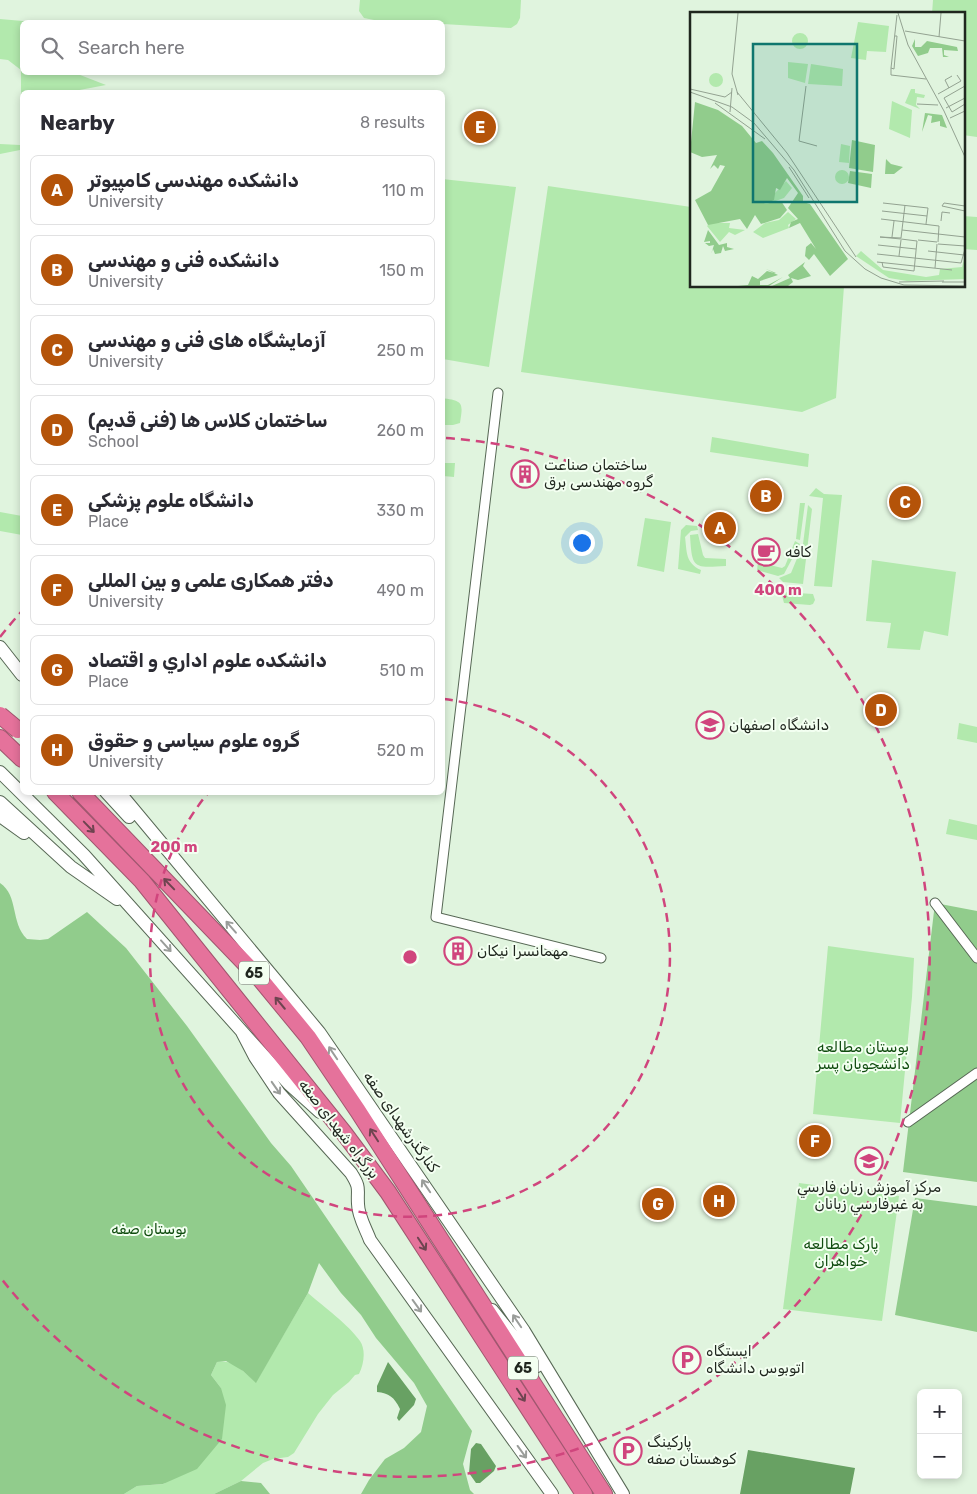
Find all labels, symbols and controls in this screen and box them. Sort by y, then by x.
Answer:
inset map [690,12,964,288]
search box [20,20,445,75]
icon: search [38,34,66,62]
text: Search here [78,36,185,59]
pin: E [464,108,496,146]
text: Nearby [40,110,115,135]
text: 8 results [360,113,425,132]
text: دانشکده مهندسی کامپیوتر [88,169,299,192]
text: A [51,181,63,200]
text: 110 m [382,181,424,200]
text: University [88,192,164,211]
text: دانشکده فنی و مهندسی [88,249,279,272]
text: B [51,261,63,280]
text: 150 m [379,261,424,280]
text: University [88,272,164,291]
text: آزمایشگاه های فنی و مهندسی [88,329,326,352]
text: C [51,341,63,360]
text: 250 m [377,341,424,360]
text: University [88,352,164,371]
text: ساختمان کلاس ها (فنی قدیم) [88,409,327,432]
text: D [51,421,63,440]
text: 260 m [377,421,424,440]
text: School [88,432,139,451]
place label: ساختمان صناعت گروه مهندسی برق [544,456,653,492]
building icon: ساختمان صناعت گروه مهندسی برق [510,459,540,489]
pin: B [750,477,782,515]
pin: C [889,483,921,521]
text: دانشگاه علوم پزشکی [88,489,254,512]
text: E [52,501,62,520]
text: 330 m [376,501,424,520]
pin: A [704,509,736,547]
text: Place [88,512,129,531]
your location [569,530,595,556]
cafe icon: کافه [751,537,781,567]
place label: کافه [785,543,811,561]
text: دفتر همکاری علمی و بین المللی [88,569,334,592]
text: F [52,581,62,600]
text: 490 m [376,581,424,600]
text: 400 m [754,581,802,599]
text: University [88,592,164,611]
text: دانشکده علوم اداري و اقتصاد [88,649,327,672]
text: G [51,661,63,680]
text: 510 m [380,661,424,680]
text: Place [88,672,129,691]
pin: D [865,691,897,729]
school or university icon: دانشگاه اصفهان [695,710,725,740]
place label: دانشگاه اصفهان [729,716,829,734]
text: گروه علوم سیاسی و حقوق [88,729,300,752]
text: H [51,741,63,760]
text: 520 m [377,741,424,760]
text: University [88,752,164,771]
one-way arrow [83,821,95,834]
text: 200 m [150,838,198,856]
one-way arrow [163,877,175,890]
one-way arrow [225,921,237,934]
building icon: مهمانسرا نیکان [443,936,473,966]
one-way arrow [160,940,172,953]
place label: مهمانسرا نیکان [477,942,568,960]
centre of rings [401,948,419,966]
road number: 65 [239,961,269,984]
one-way arrow [274,997,285,1010]
park label: بوستان مطالعه دانشجویان پسر [815,1038,910,1074]
one-way arrow [328,1047,338,1061]
street label: کنارگذرشهدای صفه [359,1068,443,1176]
street label: بزرگراه شهدای صفه [295,1076,383,1182]
one-way arrow [271,1081,281,1095]
pin: F [799,1122,831,1160]
one-way arrow [368,1129,378,1143]
school or university icon: مرکز آموزش زبان فارسي به غيرفارسي زبانان [854,1146,884,1176]
place label: مرکز آموزش زبان فارسي به غيرفارسي زبانان [797,1178,941,1216]
one-way arrow [421,1180,431,1194]
pin: H [703,1182,735,1220]
pin: G [642,1185,674,1223]
park label: بوستان صفه [111,1220,187,1238]
park label: پارک مطالعه خواهران [804,1235,878,1270]
one-way arrow [417,1237,427,1251]
one-way arrow [412,1299,422,1313]
one-way arrow [512,1314,523,1328]
place label: ایستگاه اتوبوس دانشگاه [706,1342,805,1377]
parking icon: ایستگاه اتوبوس دانشگاه [672,1345,702,1375]
road number: 65 [508,1356,538,1380]
one-way arrow [515,1388,526,1402]
map controls [917,1389,962,1479]
button: + [917,1389,962,1434]
place label: پارکینگ کوهستان صفه [647,1433,736,1468]
button: − [917,1434,962,1479]
parking icon: پارکینگ کوهستان صفه [613,1436,643,1466]
one-way arrow [517,1445,527,1459]

